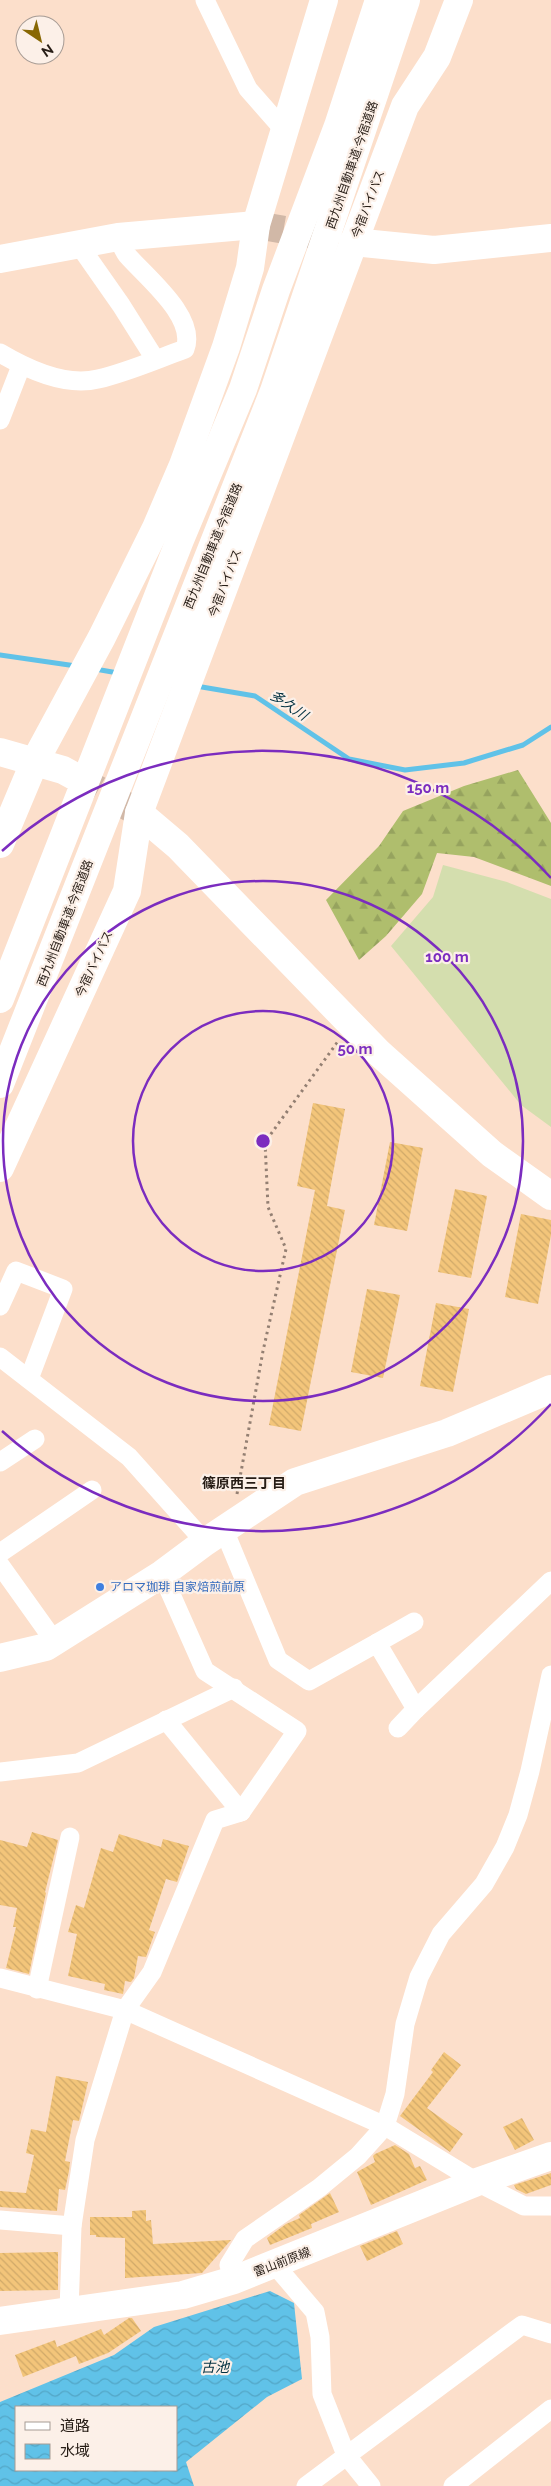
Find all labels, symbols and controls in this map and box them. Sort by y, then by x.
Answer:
north arrow [15,15,65,65]
text: N [38,41,56,60]
street label: 西九州自動車道;今宿道路 [323,99,381,231]
street label: 今宿バイパス [349,168,387,240]
street label: 西九州自動車道;今宿道路 [181,481,245,611]
street label: 今宿バイパス [206,547,244,619]
water label: 多久川 [267,687,313,724]
text: 150 m [407,779,449,797]
street label: 西九州自動車道;今宿道路 [34,858,96,988]
street label: 今宿バイパス [72,929,116,999]
text: 100 m [425,948,469,966]
text: 50 m [337,1040,373,1058]
centre of rings [254,1132,272,1150]
district label: 篠原西三丁目 [202,1475,286,1491]
place label: アロマ珈琲 自家焙煎前原 [110,1580,245,1594]
marker: アロマ珈琲 自家焙煎前原 [94,1581,106,1593]
street label: 雷山前原線 [251,2245,313,2279]
water label: 古池 [201,2359,231,2375]
legend [15,2406,178,2471]
text: 道路 [60,2417,90,2435]
text: 水域 [60,2442,90,2460]

